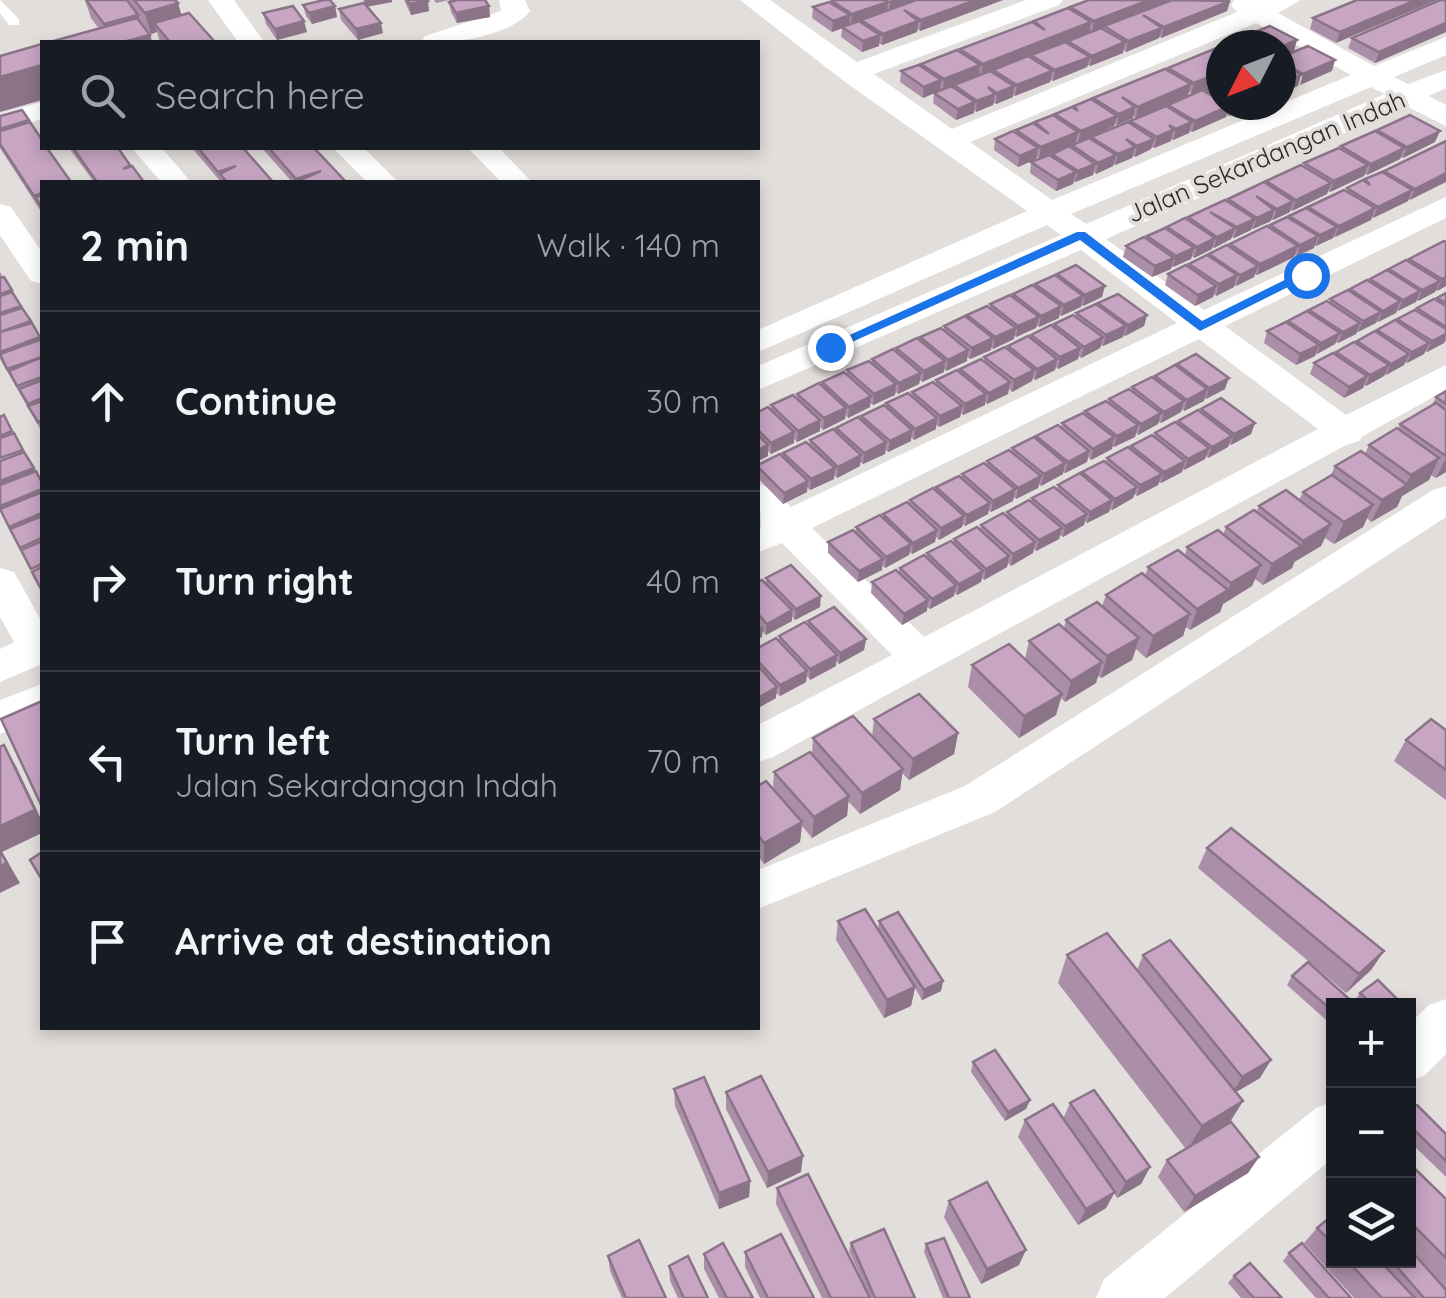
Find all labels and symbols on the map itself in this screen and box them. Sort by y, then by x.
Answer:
north arrow [1206,30,1296,120]
street label: Jalan Sekardangan Indah [1122,83,1410,229]
route start [1284,253,1330,299]
route end [808,325,854,371]

